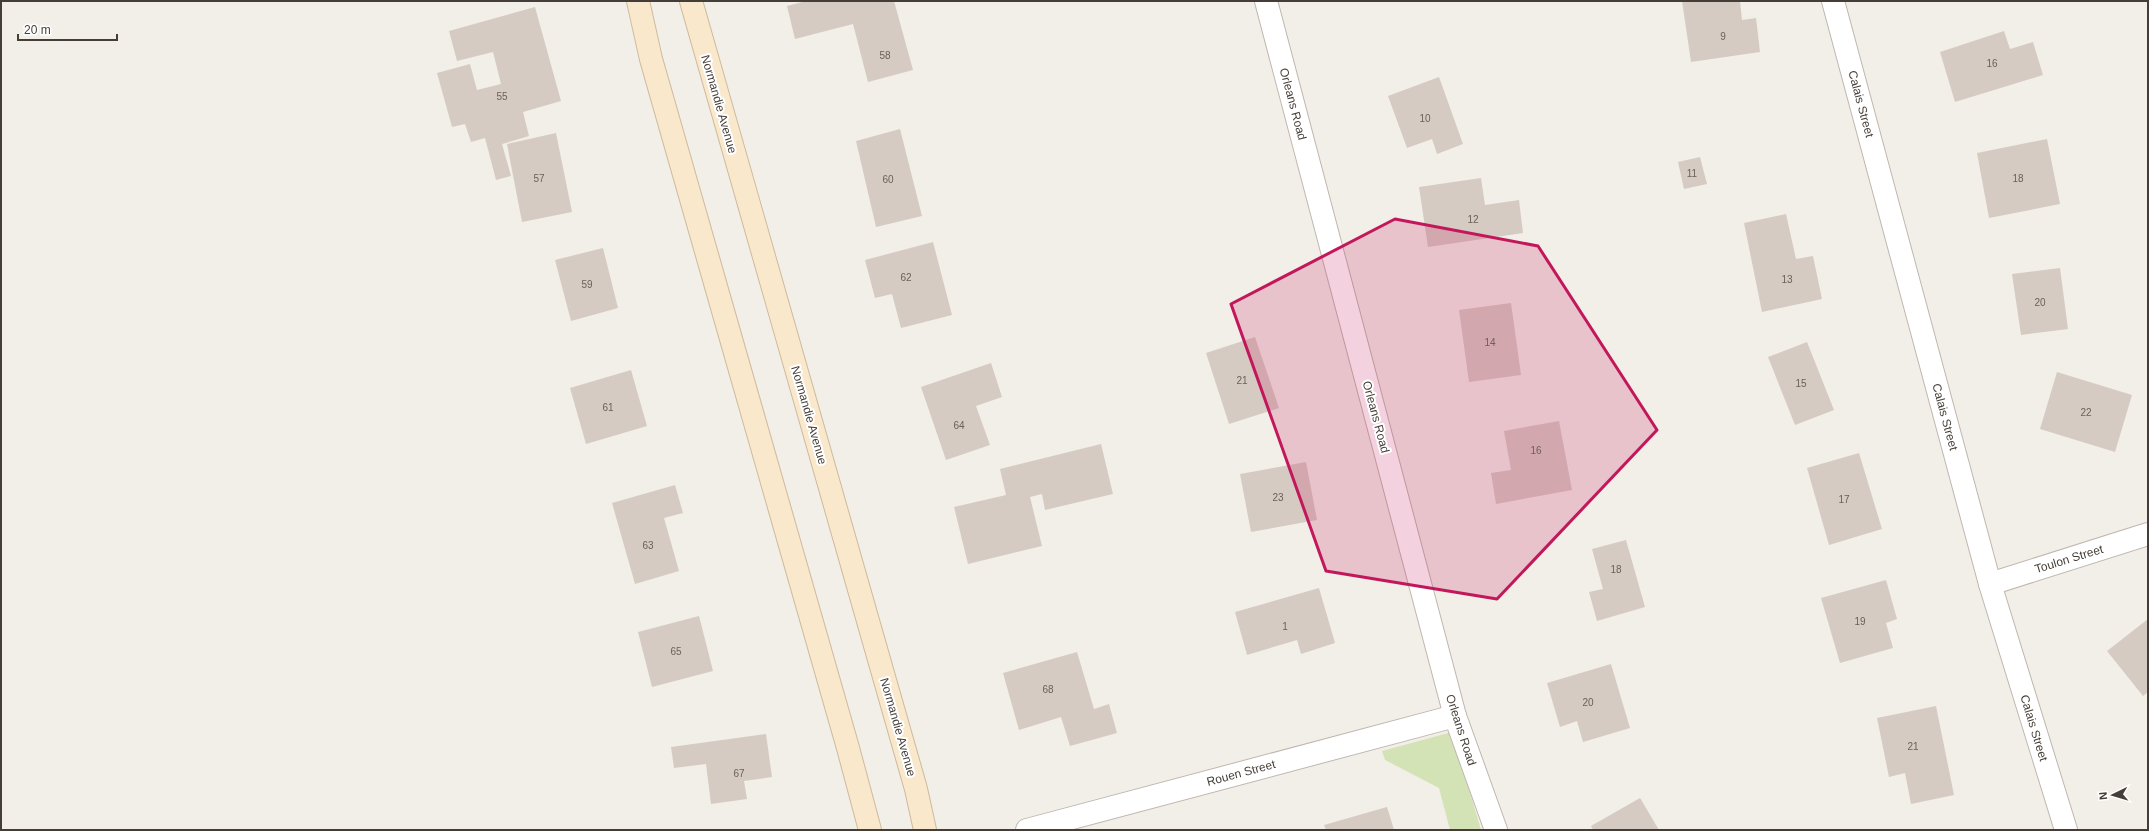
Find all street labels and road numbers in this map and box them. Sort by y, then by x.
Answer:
street label: Normandie Avenue [698,53,740,155]
street label: Orleans Road [1277,66,1309,142]
street label: Calais Street [1845,69,1877,140]
street label: Normandie Avenue [788,364,830,466]
street label: Orleans Road [1360,379,1392,455]
street label: Calais Street [1929,382,1961,453]
street label: Toulon Street [2033,542,2105,576]
street label: Normandie Avenue [877,676,919,778]
street label: Orleans Road [1443,693,1479,767]
street label: Calais Street [2017,693,2051,764]
street label: Rouen Street [1205,757,1278,789]

